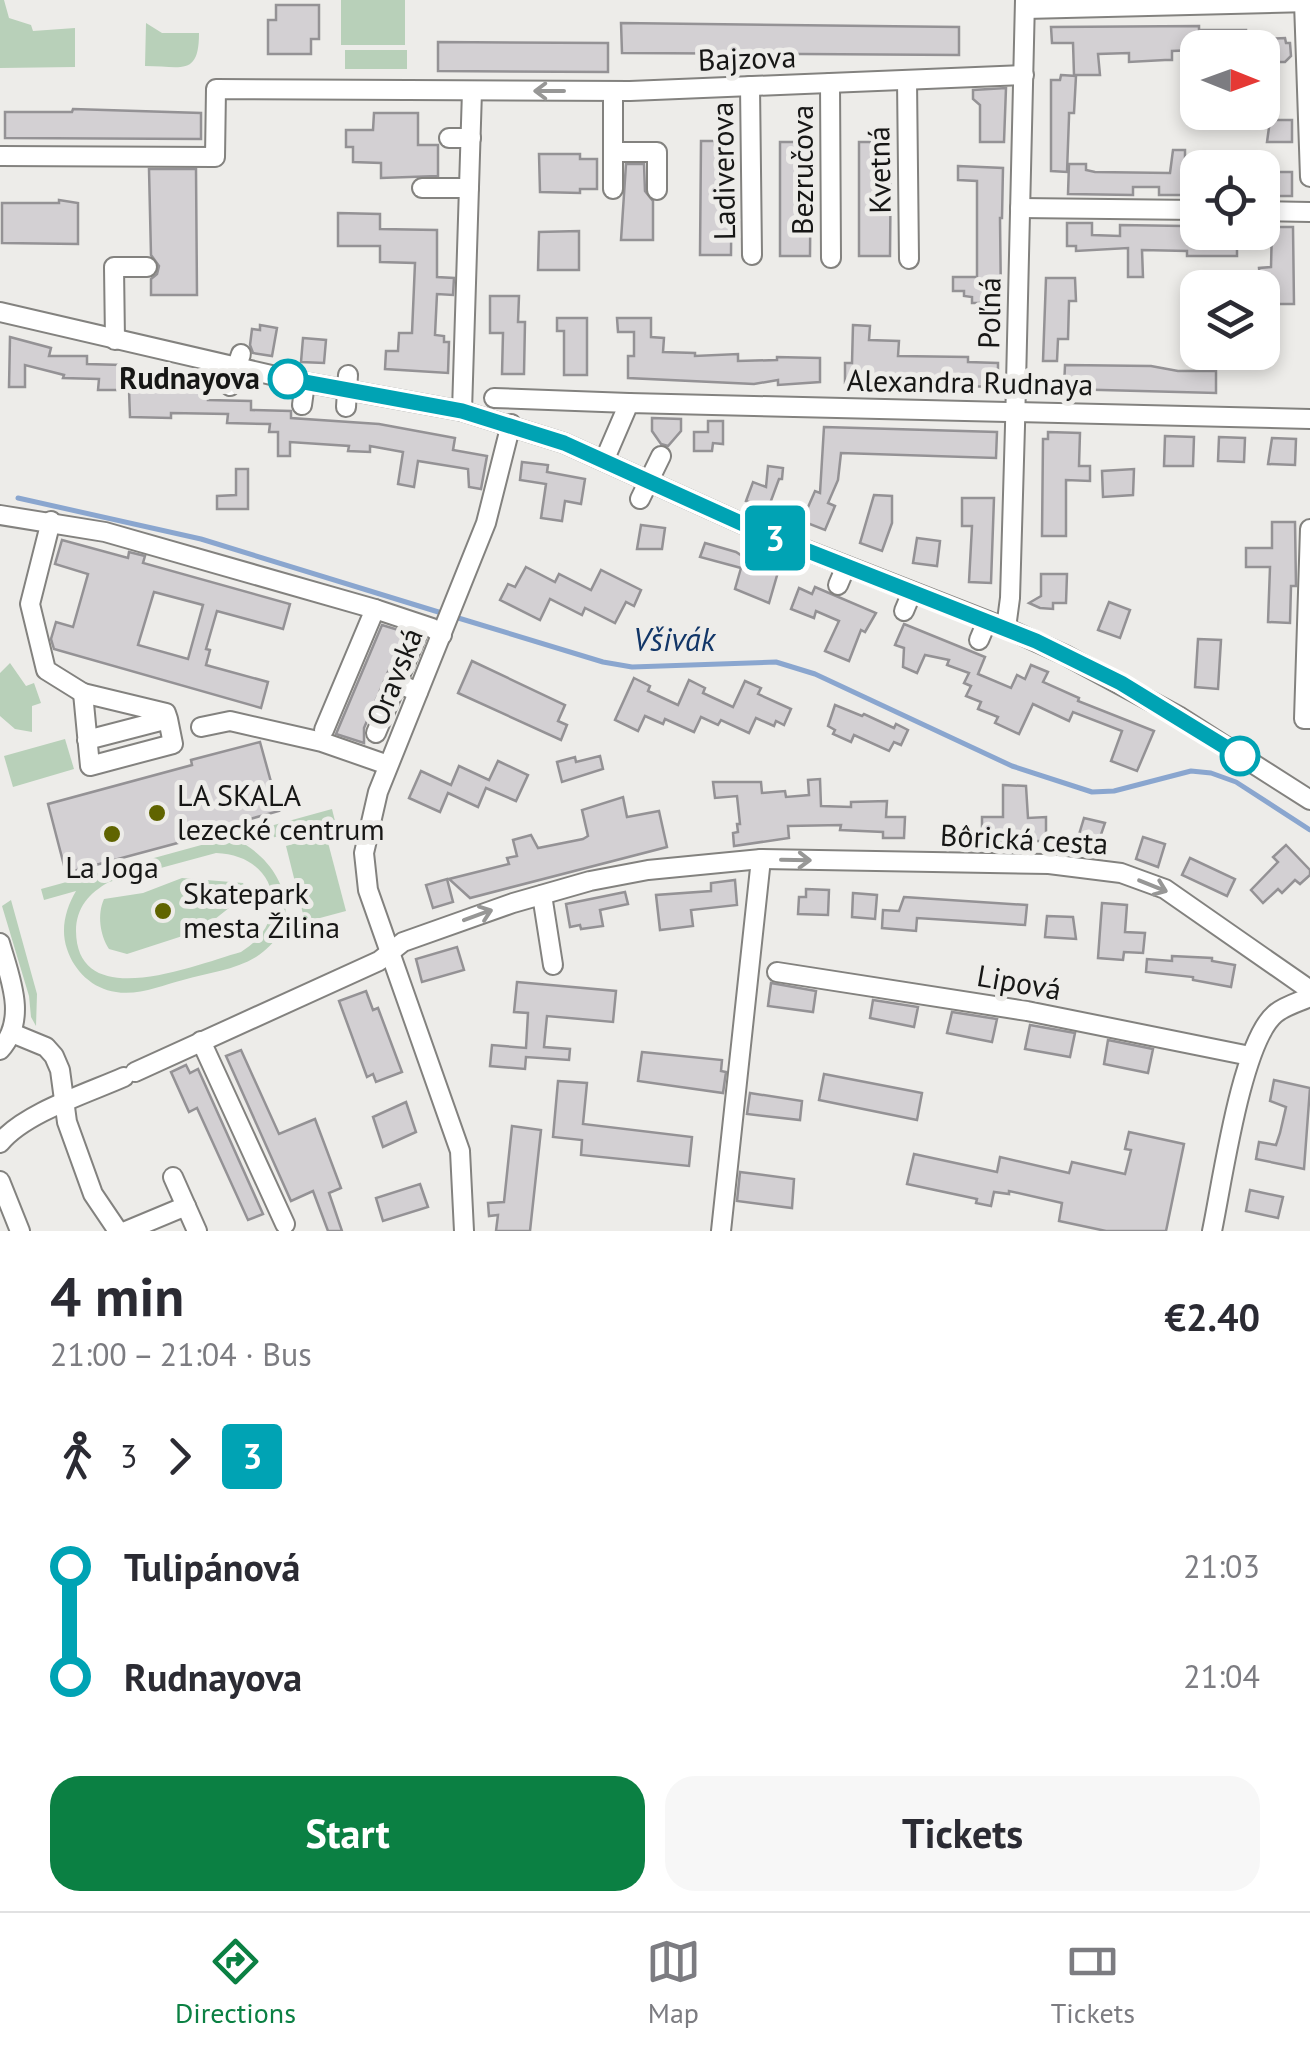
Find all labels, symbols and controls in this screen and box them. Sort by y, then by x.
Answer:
north arrow [1180,30,1280,130]
map controls [1180,30,1280,370]
street label: Bajzova [697,36,797,79]
one-way arrow [534,82,566,100]
street label: Ladiverova [702,101,743,241]
street label: Bezručova [782,105,821,235]
street label: Kvetná [858,126,899,214]
button: locate [1180,150,1280,250]
button: layers [1180,270,1280,370]
street label: Poľná [968,277,1009,349]
place label: Rudnayova [119,358,260,397]
marker: Rudnayova [269,360,307,398]
street label: Alexandra Rudnaya [846,360,1094,403]
line badge: 3 [742,506,808,570]
text: 3 [765,515,785,561]
water label: Všivák [633,618,717,660]
street label: Oravská [356,622,431,731]
unlabelled marker [1221,737,1259,775]
place label: LA SKALA lezecké centrum [177,775,385,848]
marker: LA SKALA lezecké centrum [146,802,168,824]
street label: Bôrická cesta [939,815,1109,862]
marker: La Joga [101,823,123,845]
place label: La Joga [65,847,159,886]
one-way arrow [780,850,812,869]
place label: Skatepark mesta Žilina [183,873,340,946]
one-way arrow [1137,878,1168,896]
marker: Skatepark mesta Žilina [152,900,174,922]
one-way arrow [462,905,493,923]
street label: Lipová [974,955,1064,1008]
text: 4 min [50,1260,184,1331]
text: €2.40 [1164,1292,1260,1341]
text: 21:00 – 21:04 · Bus [50,1333,312,1375]
icon: walk [50,1429,105,1484]
icon: forward [152,1429,207,1484]
text: 3 [242,1433,262,1479]
text: 3 [120,1435,137,1477]
text: Tulipánová [124,1542,300,1591]
text: 21:03 [1183,1545,1260,1587]
text: Rudnayova [124,1652,302,1701]
text: 21:04 [1183,1655,1260,1697]
button: Start [50,1776,645,1891]
button: Tickets [665,1776,1260,1891]
tab: Directions [175,1934,296,2031]
tab: Map [646,1934,701,2031]
tab: Tickets [1051,1934,1135,2031]

